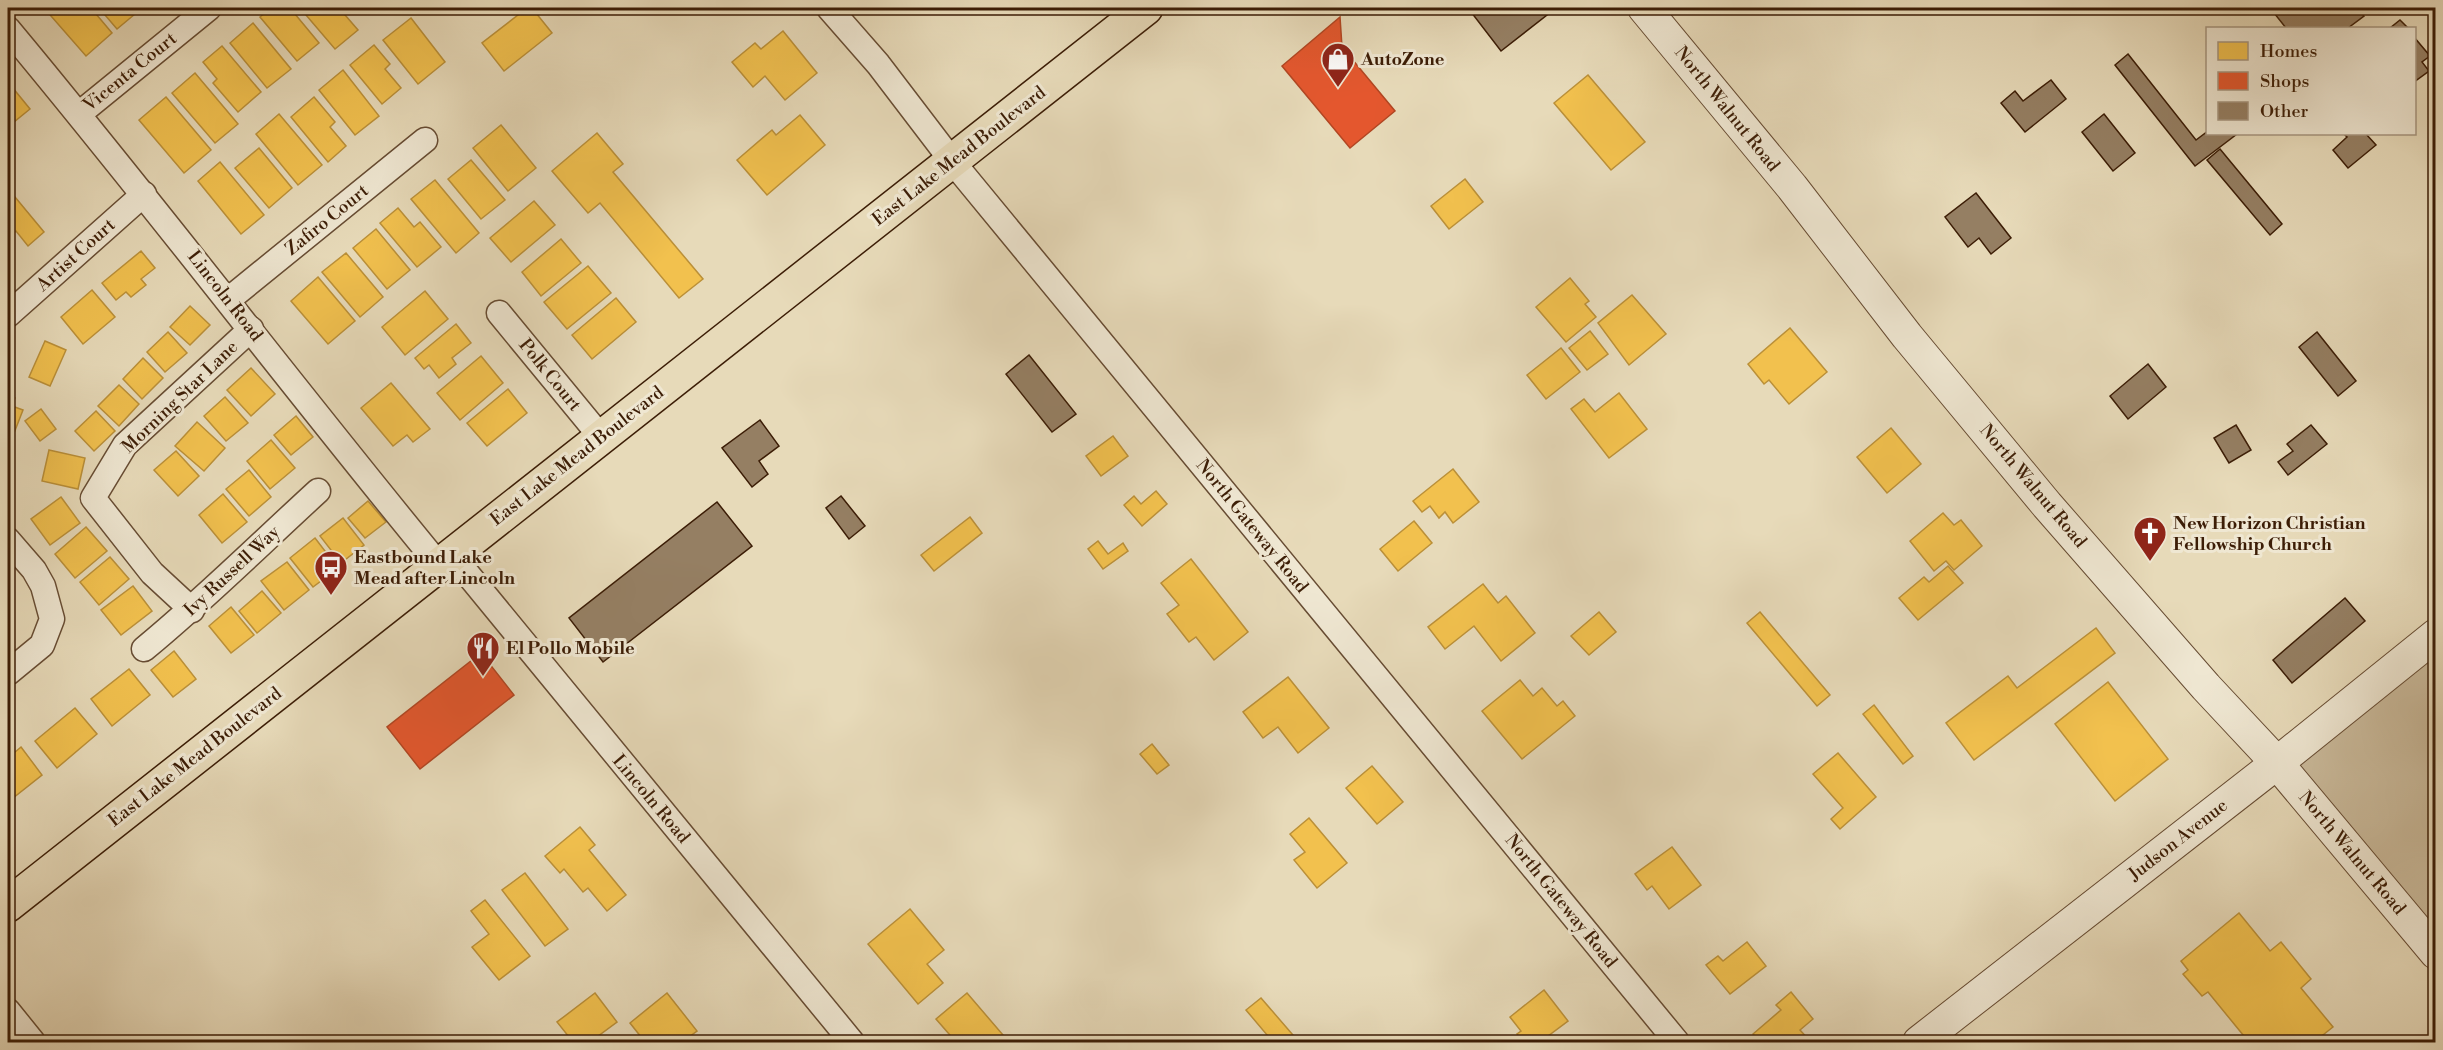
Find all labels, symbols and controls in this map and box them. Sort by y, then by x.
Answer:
street label: Vicenta Court [78,27,182,117]
legend [2206,27,2416,135]
text: Homes [2260,40,2317,63]
shop icon: AutoZone [1320,41,1356,88]
street label: North Walnut Road [1669,42,1785,177]
place label: AutoZone [1360,48,1445,71]
text: Shops [2260,70,2310,93]
street label: East Lake Mead Boulevard [868,81,1051,231]
text: Other [2260,100,2308,123]
street label: Zafiro Court [281,179,374,261]
street label: Artist Court [31,213,121,297]
street label: Lincoln Road [182,246,268,347]
street label: Polk Court [514,334,587,417]
street label: Morning Star Lane [117,336,243,458]
street label: East Lake Mead Boulevard [486,381,669,531]
street label: North Walnut Road [1974,419,2092,553]
street label: North Gateway Road [1191,454,1314,598]
place label: New Horizon Christian Fellowship Church [2173,512,2365,556]
church icon: New Horizon Christian Fellowship Church [2132,515,2168,562]
street label: Ivy Russell Way [179,520,285,621]
place label: Eastbound Lake Mead after Lincoln [354,546,515,590]
bus stop icon: Eastbound Lake Mead after Lincoln [313,549,349,596]
restaurant icon: El Pollo Mobile [465,630,501,677]
place label: El Pollo Mobile [506,637,635,660]
street label: East Lake Mead Boulevard [104,682,287,832]
street label: Lincoln Road [607,750,695,849]
street label: North Walnut Road [2293,786,2411,920]
street label: Judson Avenue [2123,794,2232,887]
street label: North Gateway Road [1500,829,1623,973]

